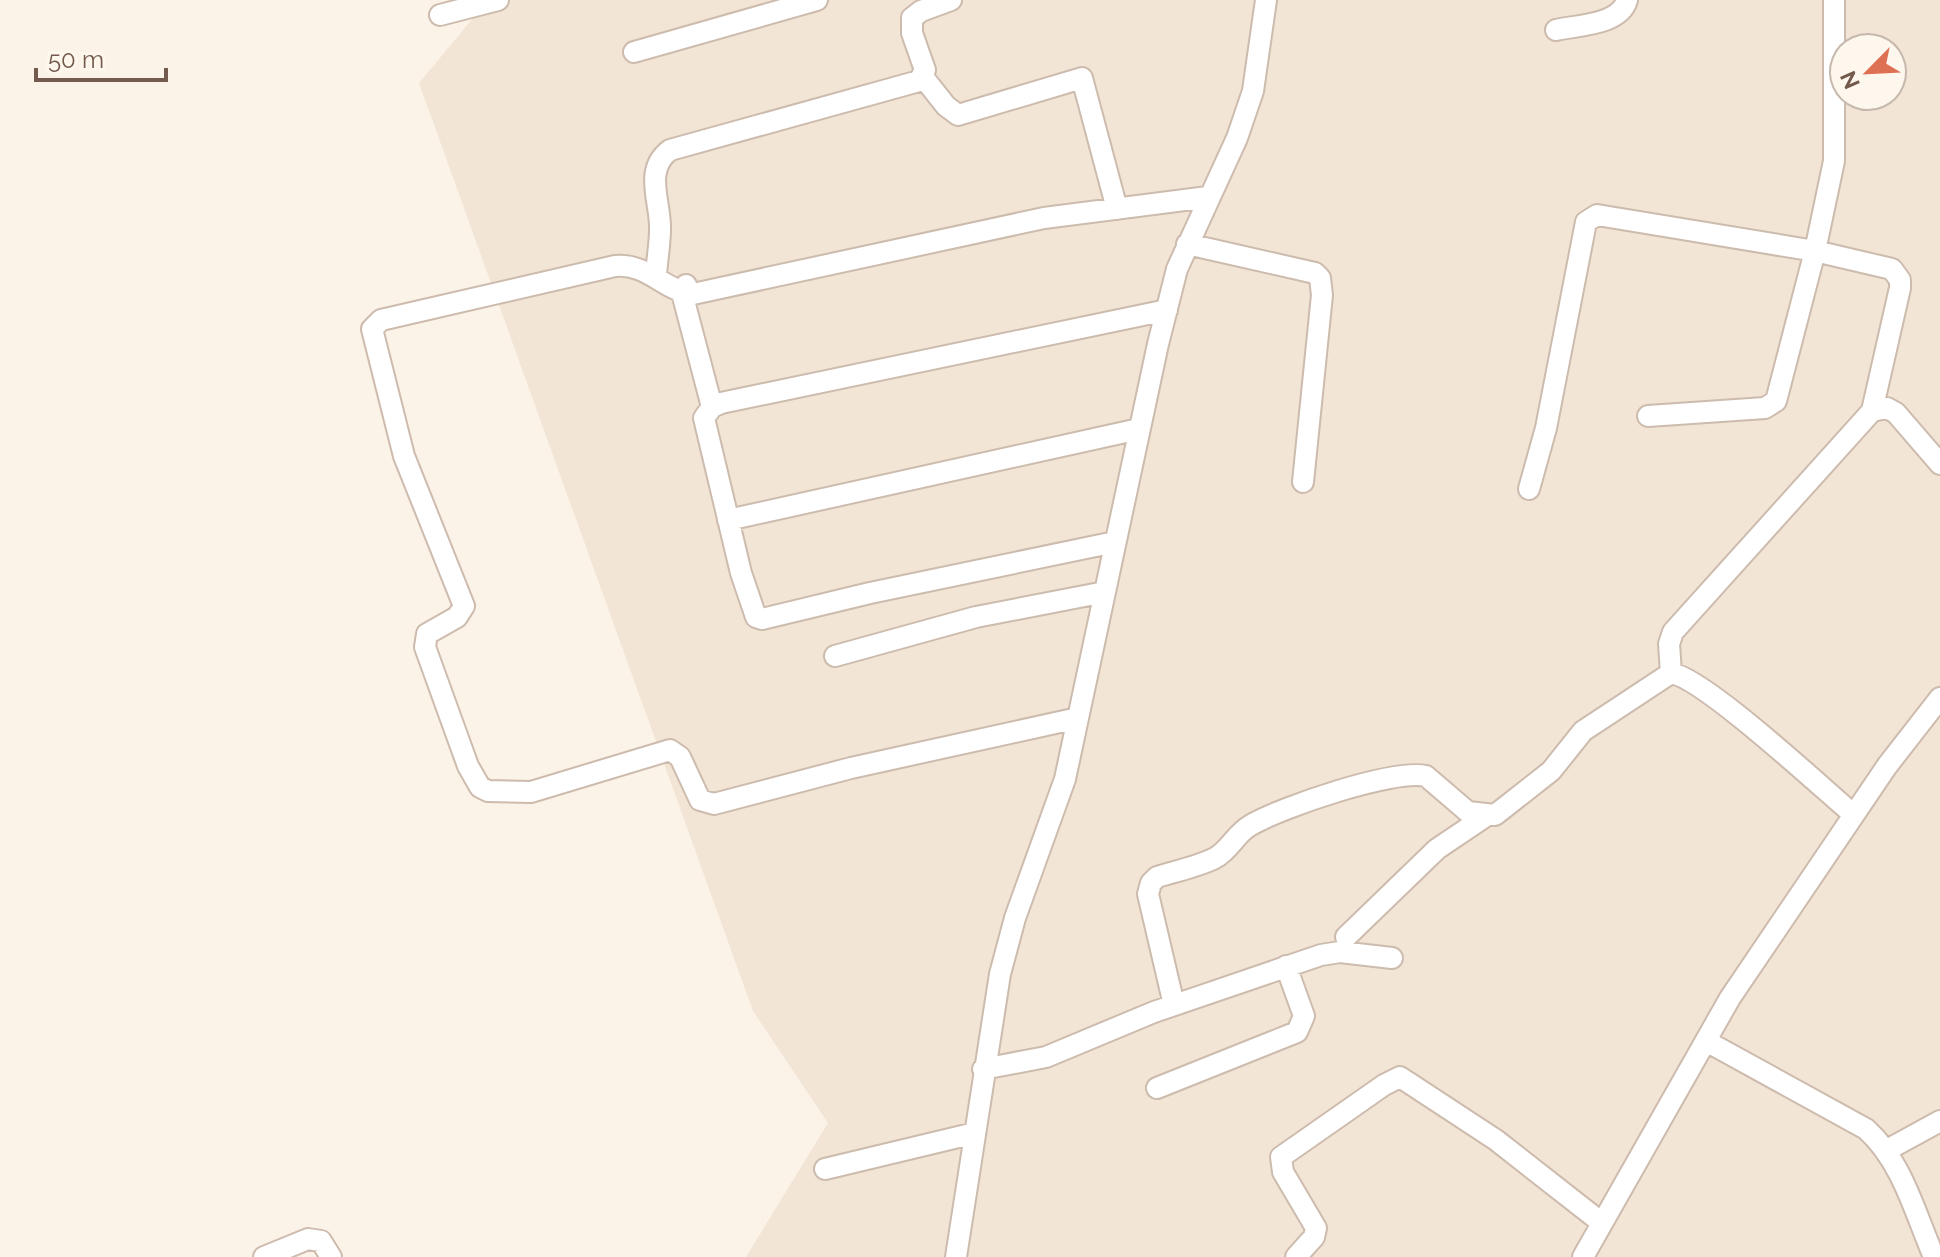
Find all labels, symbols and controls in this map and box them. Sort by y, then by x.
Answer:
scale bar [36,32,166,82]
north arrow [1828,32,1908,112]
text: 50 m [48,45,104,74]
text: N [1834,67,1865,93]

